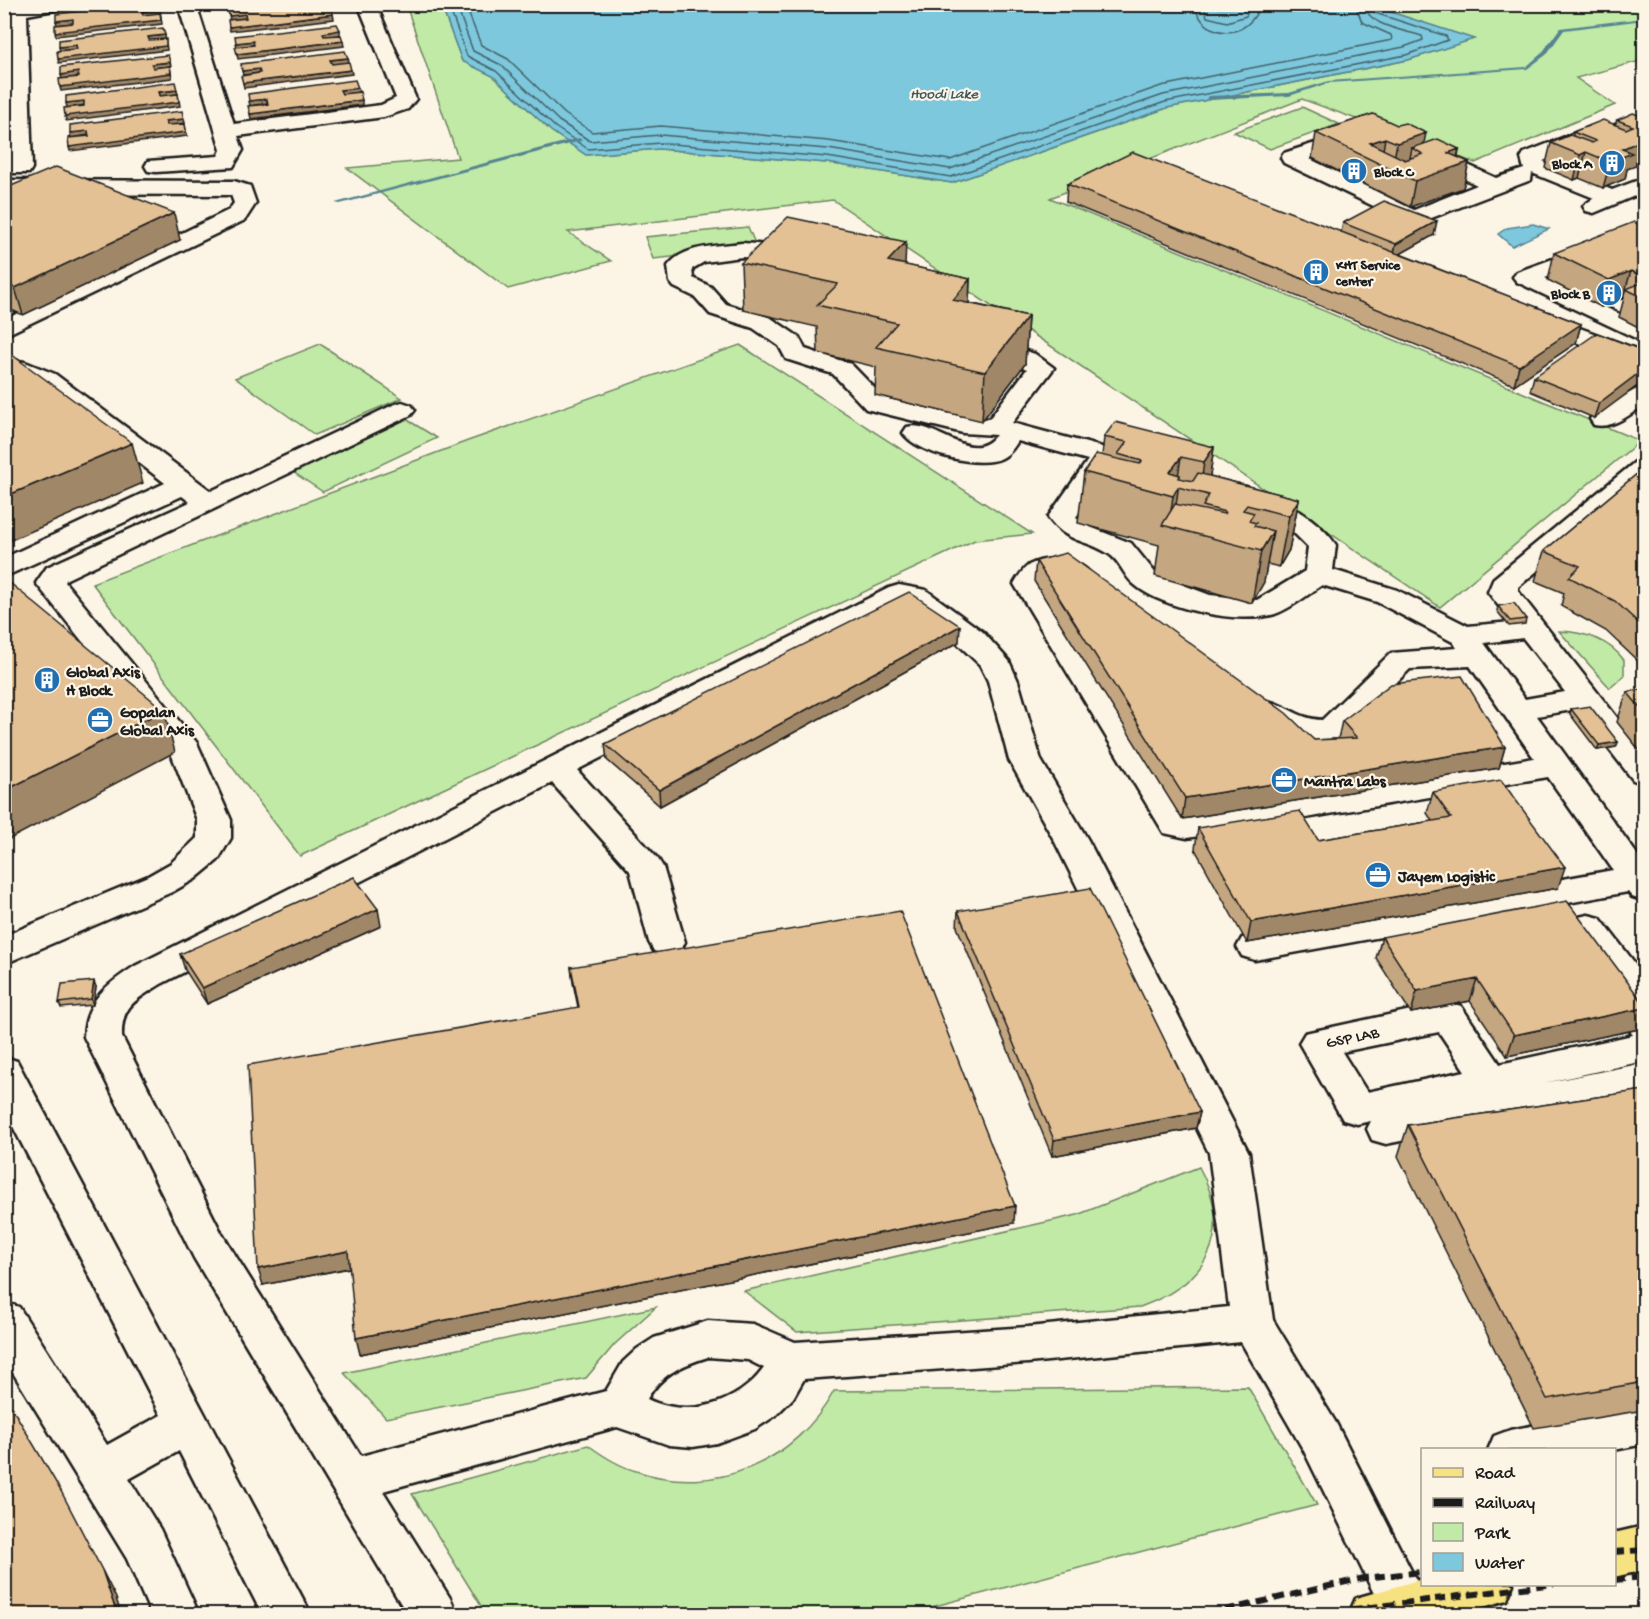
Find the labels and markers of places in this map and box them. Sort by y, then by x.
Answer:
building icon: Block A [1597,148,1627,178]
building icon: Block C [1339,156,1369,186]
place label: Block A [1551,157,1594,174]
place label: Block C [1373,165,1415,182]
building icon: KHT Service center [1301,257,1331,287]
place label: KHT Service center [1335,258,1401,291]
building icon: Block B [1594,278,1624,308]
place label: Block B [1550,287,1591,304]
building icon: Global Axis H Block [32,665,62,695]
place label: Global Axis H Block [66,665,141,702]
office icon: Gopalan Global Axis [85,705,115,735]
place label: Gopalan Global Axis [120,705,195,742]
office icon: Mantra Labs [1269,765,1299,795]
place label: Mantra Labs [1304,774,1387,793]
office icon: Jayem Logistic [1363,860,1393,890]
place label: Jayem Logistic [1397,869,1496,888]

